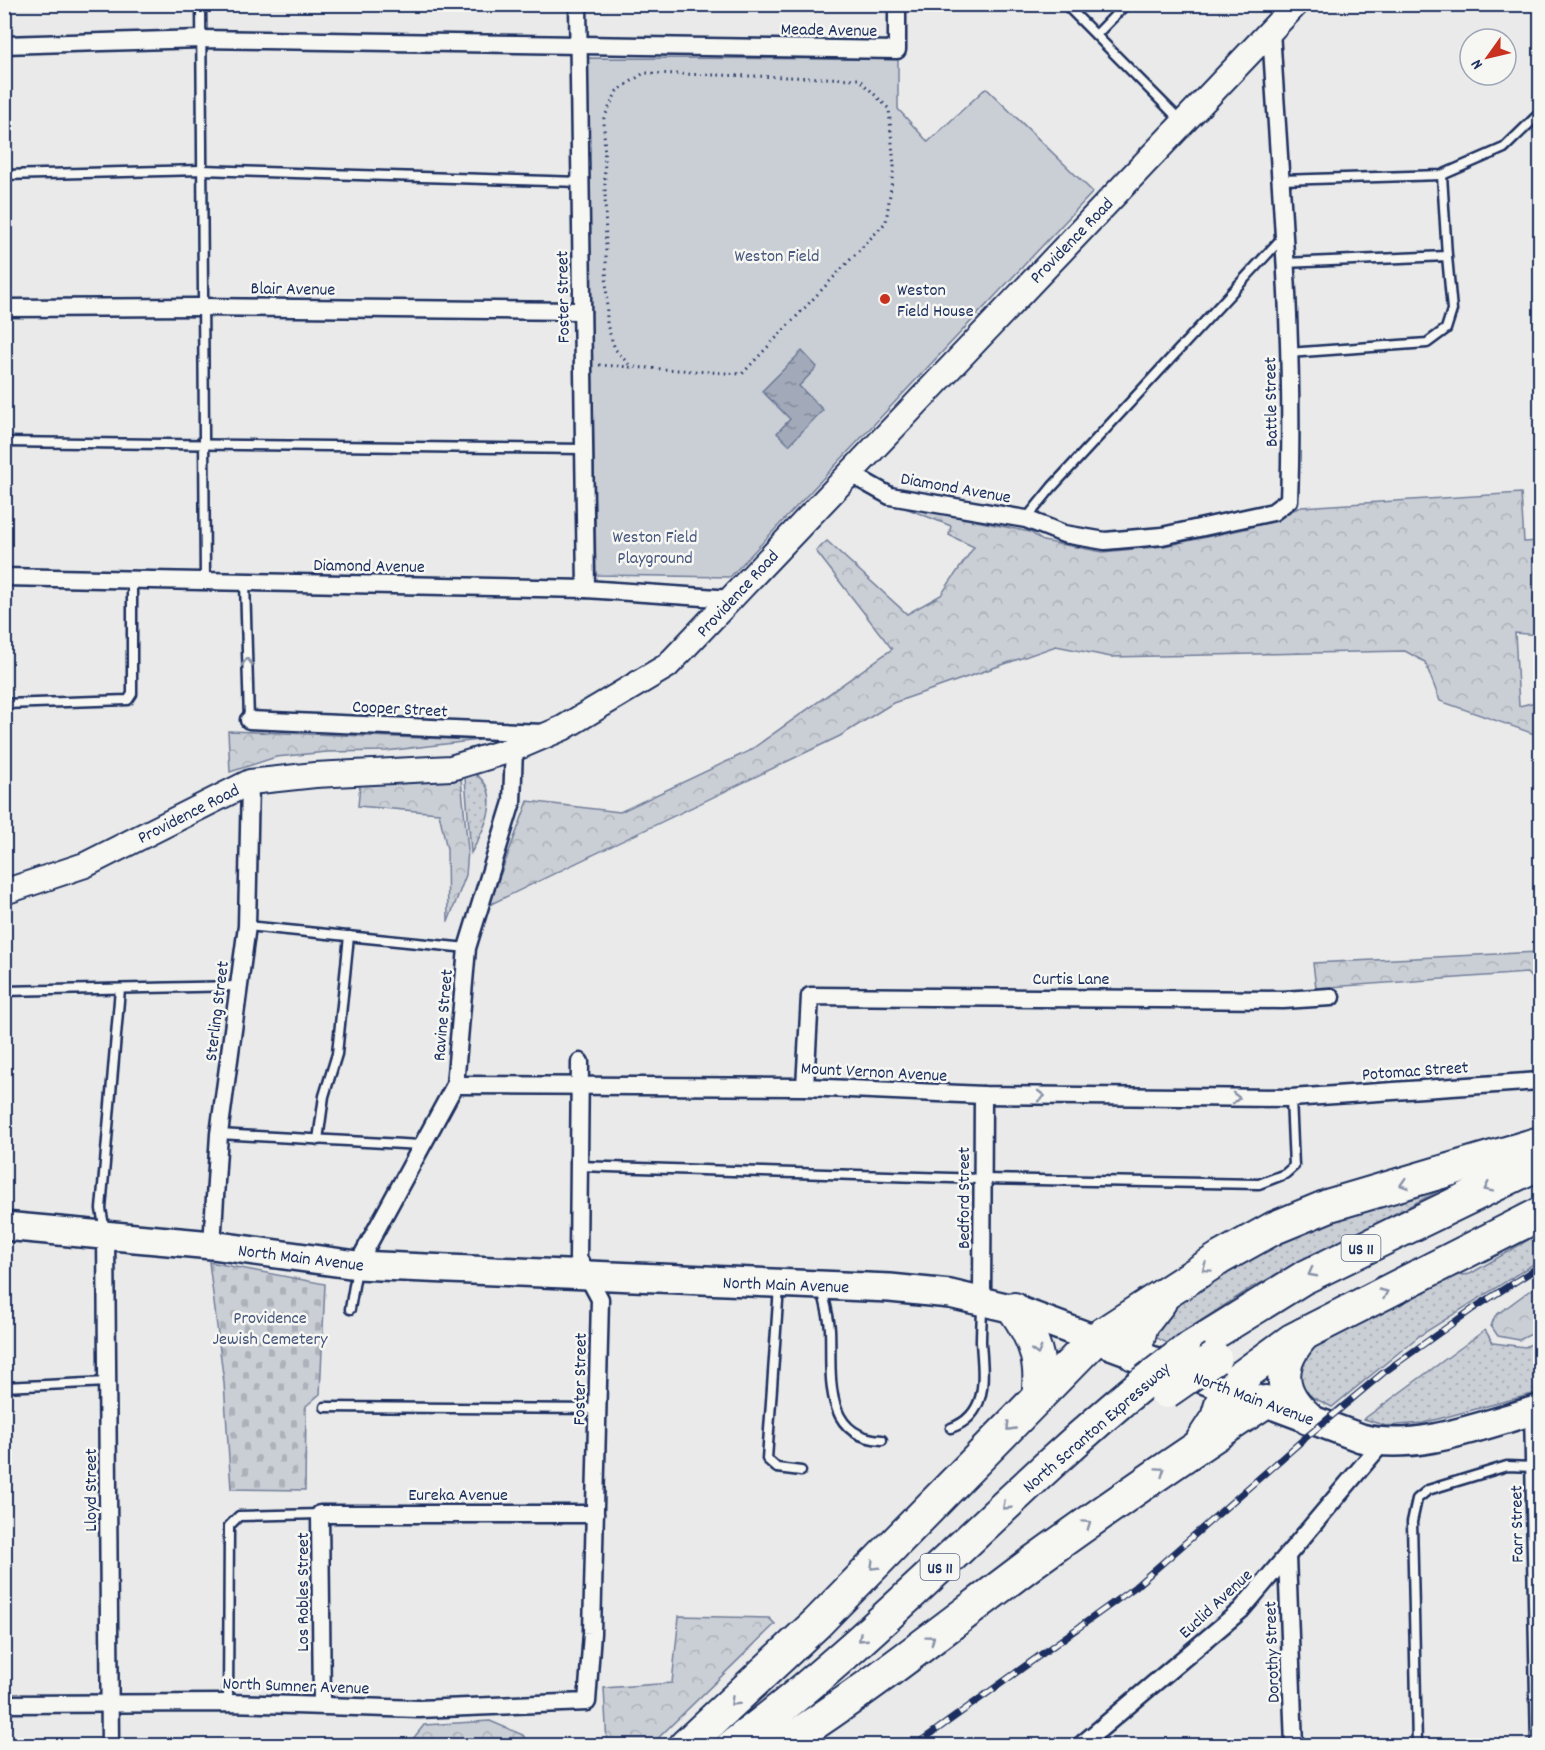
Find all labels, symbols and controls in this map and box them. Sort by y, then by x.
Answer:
street label: Meade Avenue [780,18,878,45]
north arrow [1458,27,1518,87]
text: N [1466,54,1489,74]
street label: Providence Road [1025,193,1120,290]
park label: Weston Field [735,245,819,270]
street label: Foster Street [551,250,578,344]
street label: Blair Avenue [250,277,336,304]
place label: Weston Field House [897,279,974,325]
marker: Weston Field House [878,292,892,306]
street label: Battle Street [1259,356,1286,447]
street label: Diamond Avenue [898,467,1013,511]
park label: Weston Field Playground [613,526,697,572]
street label: Providence Road [692,545,786,644]
street label: Diamond Avenue [313,554,425,581]
one-way arrow [241,657,254,666]
street label: Cooper Street [351,696,449,726]
street label: Providence Road [134,779,244,852]
street label: Sterling Street [200,959,237,1063]
street label: Ravine Street [428,968,461,1062]
street label: Curtis Lane [1032,968,1110,993]
street label: Potomac Street [1361,1056,1470,1089]
street label: Mount Vernon Avenue [800,1057,948,1090]
one-way arrow [1037,1090,1046,1102]
one-way arrow [1232,1092,1241,1104]
street label: Bedford Street [953,1147,978,1249]
one-way arrow [1399,1177,1410,1189]
one-way arrow [1483,1180,1494,1192]
road number: US 11 [1342,1235,1380,1261]
street label: North Main Avenue [236,1239,365,1280]
one-way arrow [1202,1261,1213,1272]
one-way arrow [1308,1266,1319,1277]
street label: North Main Avenue [722,1272,850,1301]
one-way arrow [1377,1289,1388,1301]
park label: Providence Jewish Cemetery [213,1307,328,1353]
street label: Foster Street [568,1332,595,1426]
one-way arrow [1029,1346,1042,1356]
street label: North Scranton Expressway [1018,1357,1178,1500]
street label: North Main Avenue [1189,1367,1317,1434]
one-way arrow [1007,1419,1018,1430]
street label: Lloyd Street [80,1448,105,1532]
one-way arrow [1155,1467,1166,1478]
street label: Eureka Avenue [408,1484,508,1509]
street label: Farr Street [1505,1485,1532,1563]
one-way arrow [1002,1499,1012,1510]
one-way arrow [1081,1520,1092,1531]
street label: Los Robles Street [292,1532,317,1652]
road number: US 11 [920,1554,960,1580]
one-way arrow [870,1559,881,1570]
street label: Euclid Avenue [1174,1564,1259,1646]
street label: Dorothy Street [1259,1600,1288,1703]
one-way arrow [859,1631,869,1642]
one-way arrow [924,1636,935,1647]
street label: North Sumner Avenue [222,1672,370,1703]
one-way arrow [731,1695,741,1706]

